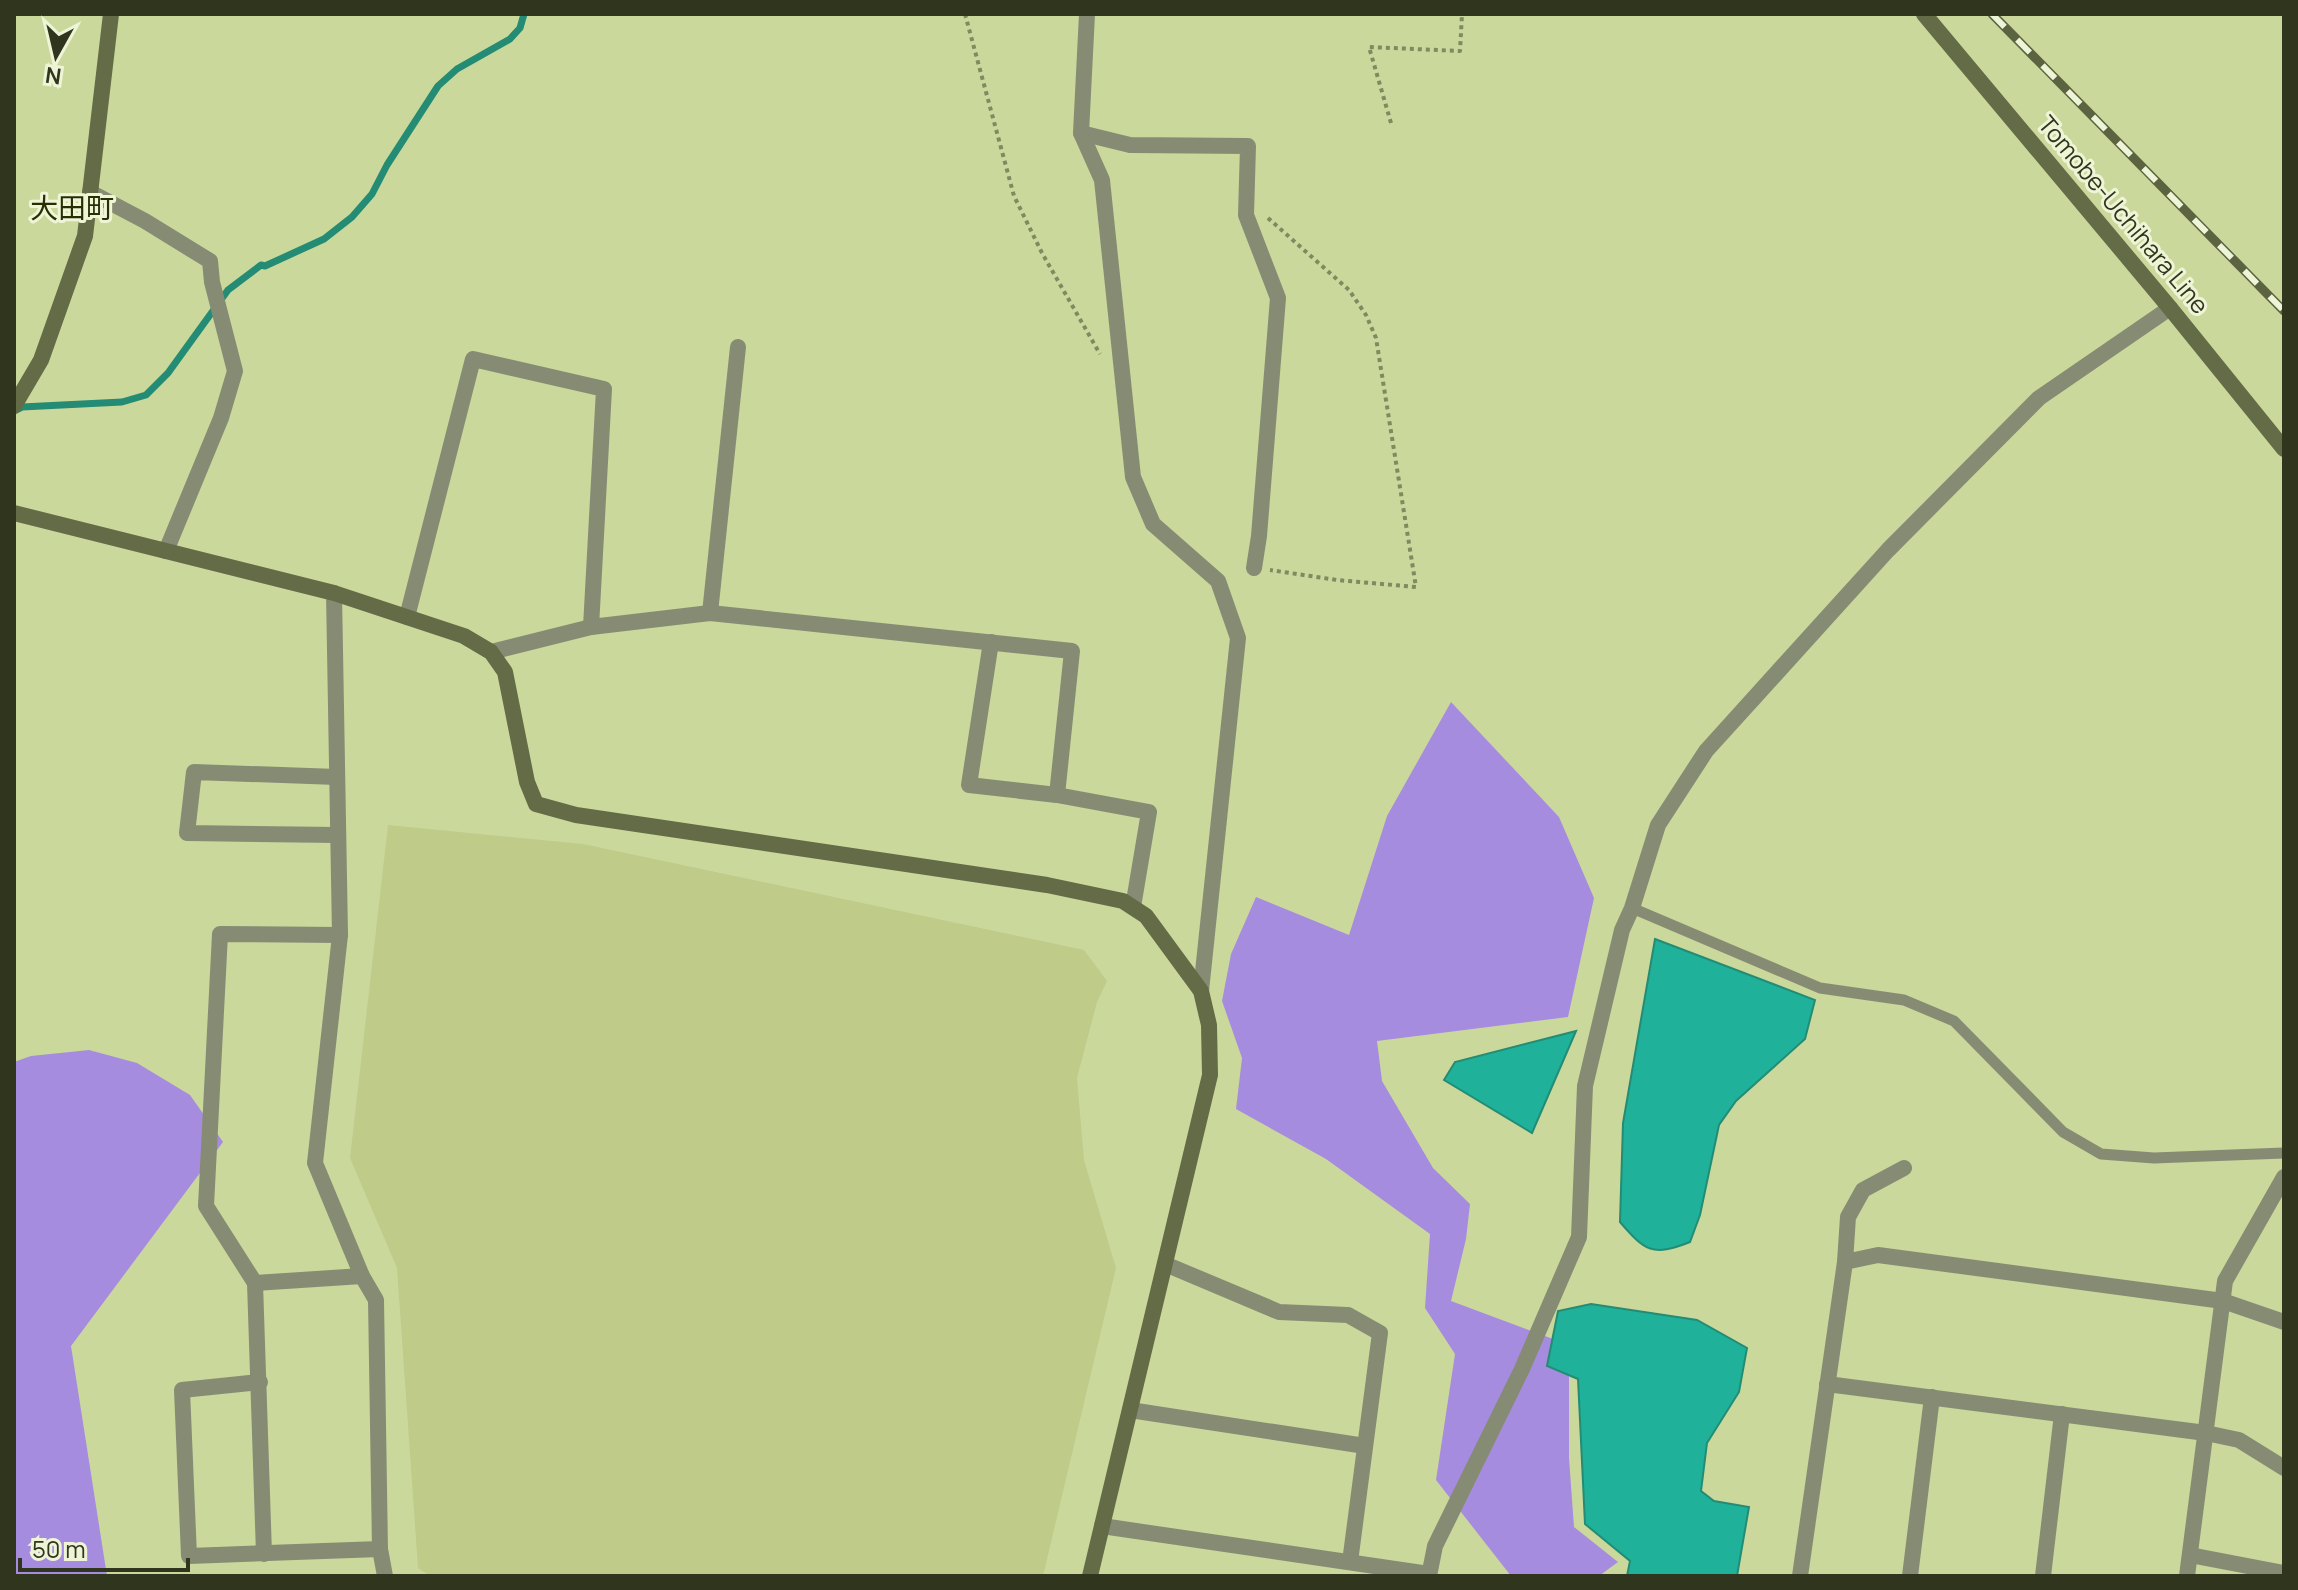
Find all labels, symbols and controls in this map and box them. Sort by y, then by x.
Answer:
north arrow [16,16,96,96]
text: N [43,60,63,92]
street label: Tomobe-Uchihara Line [2031,108,2217,320]
district label: 大田町 [30,188,114,226]
scale bar [20,1522,188,1572]
text: 50 m [32,1532,86,1565]

